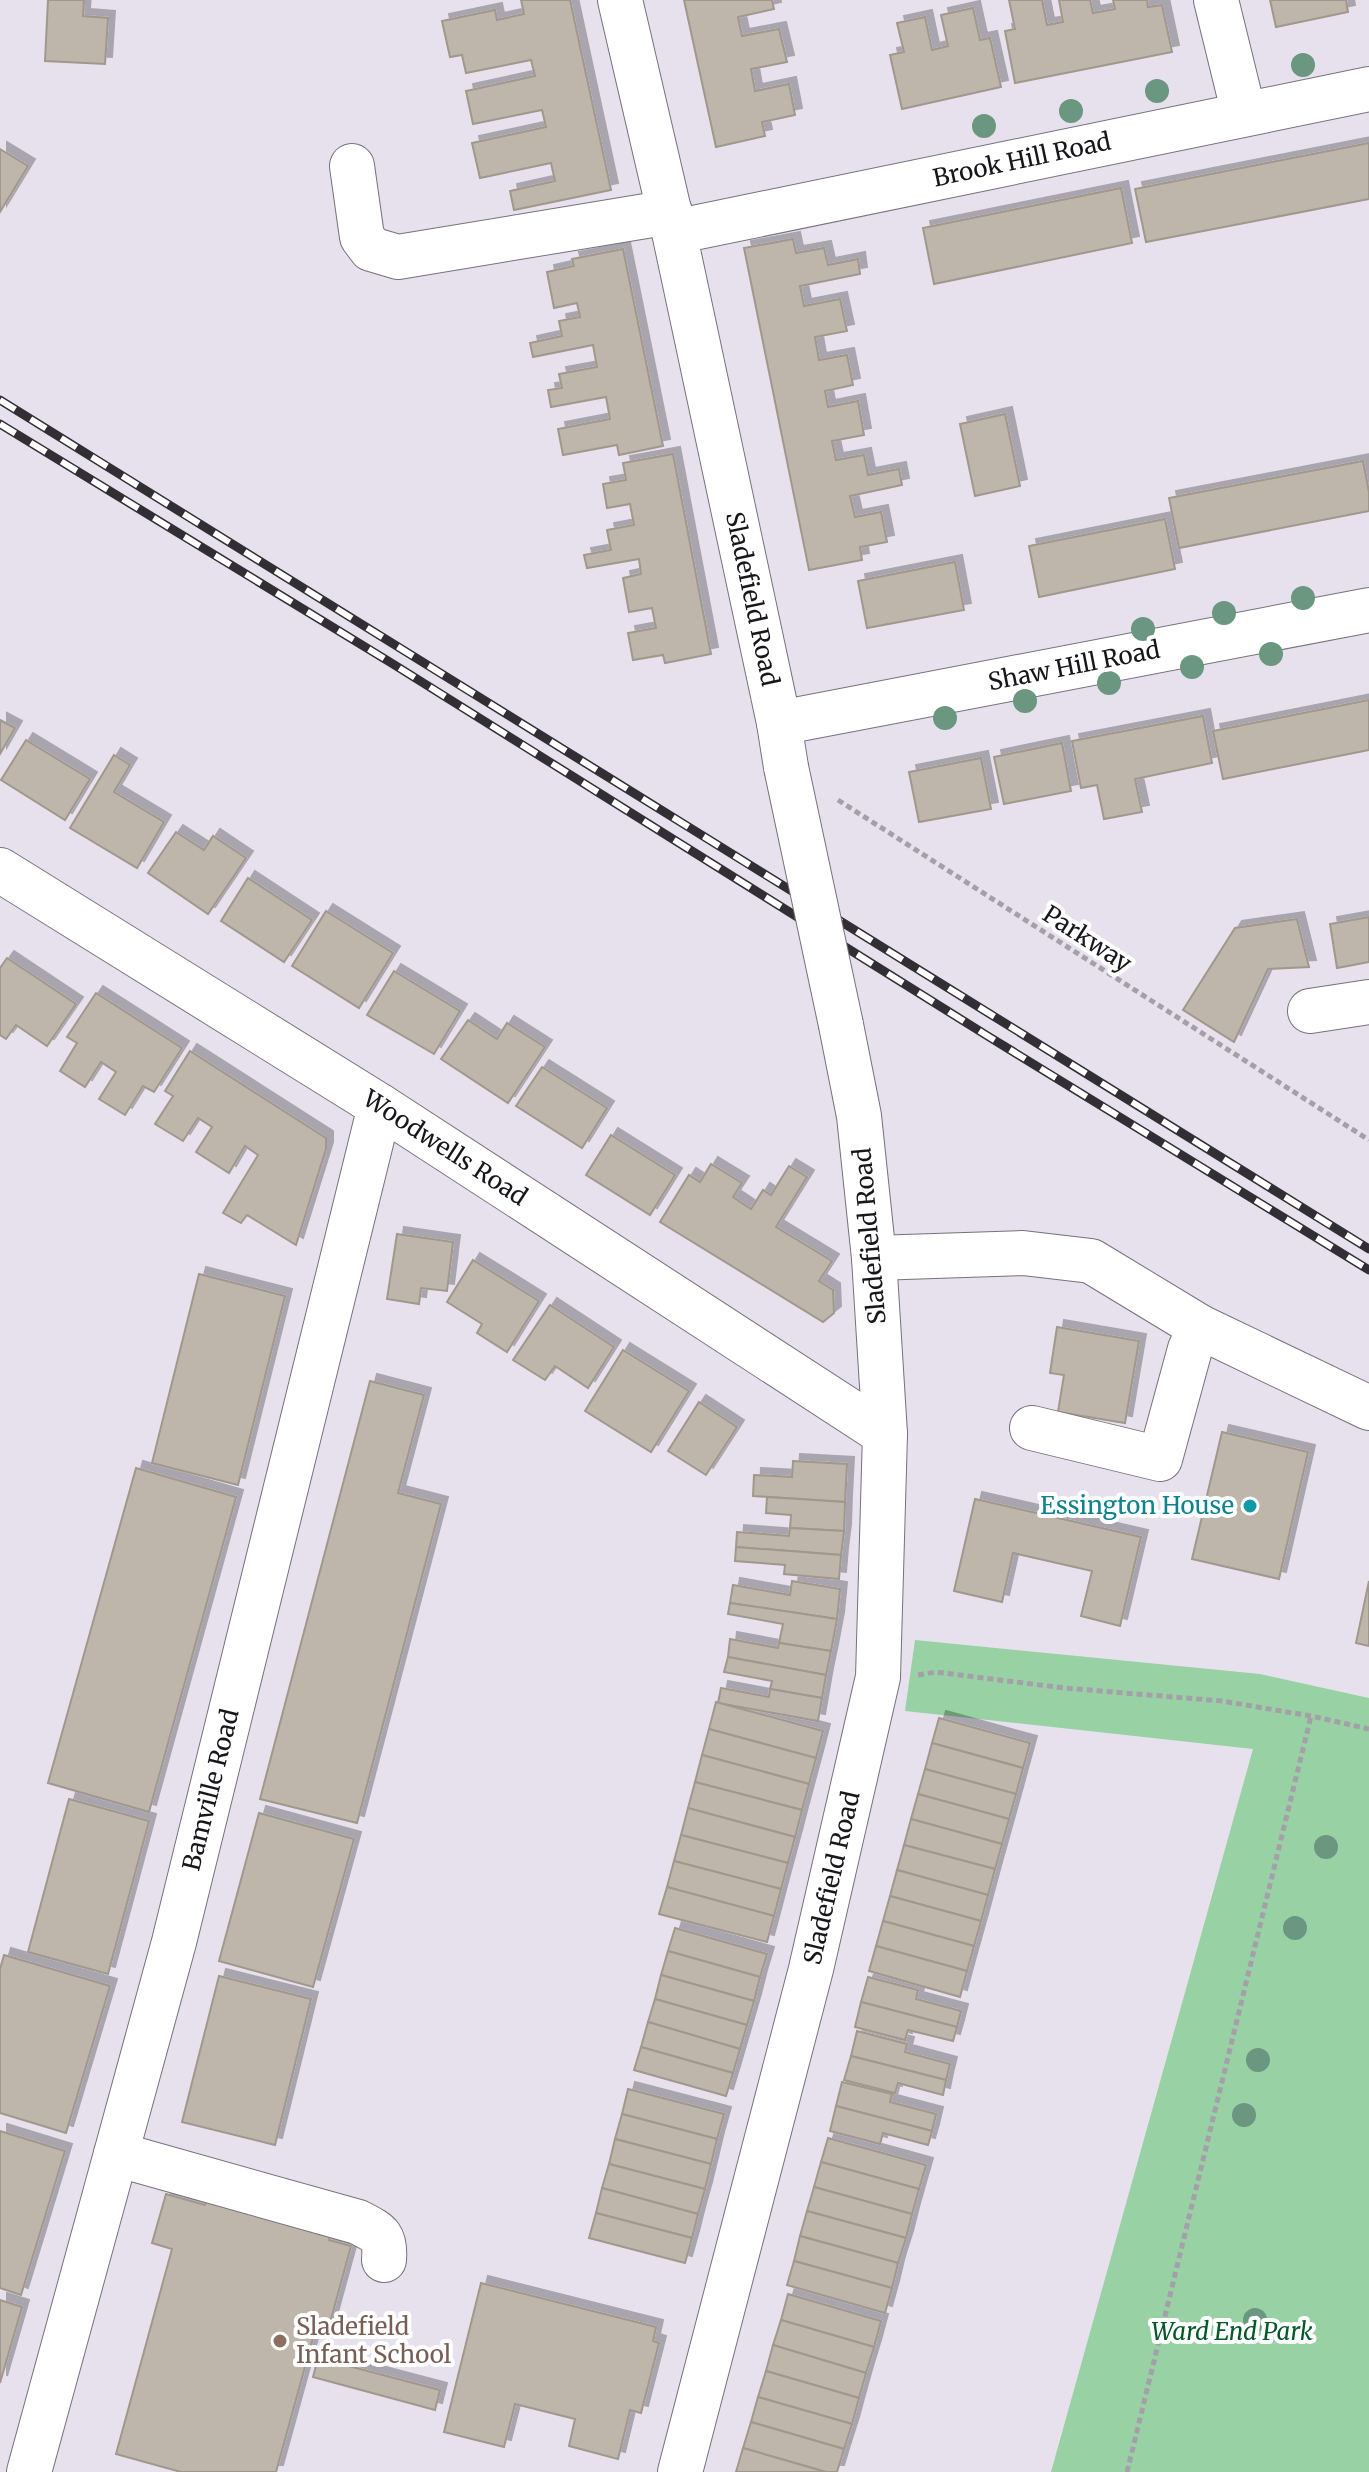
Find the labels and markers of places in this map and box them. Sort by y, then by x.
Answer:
place label: Essington House [1040,1490,1234,1521]
marker: Essington House [1241,1497,1259,1515]
place label: Sladefield Infant School [296,2311,451,2370]
marker: Sladefield Infant School [271,2332,289,2350]

